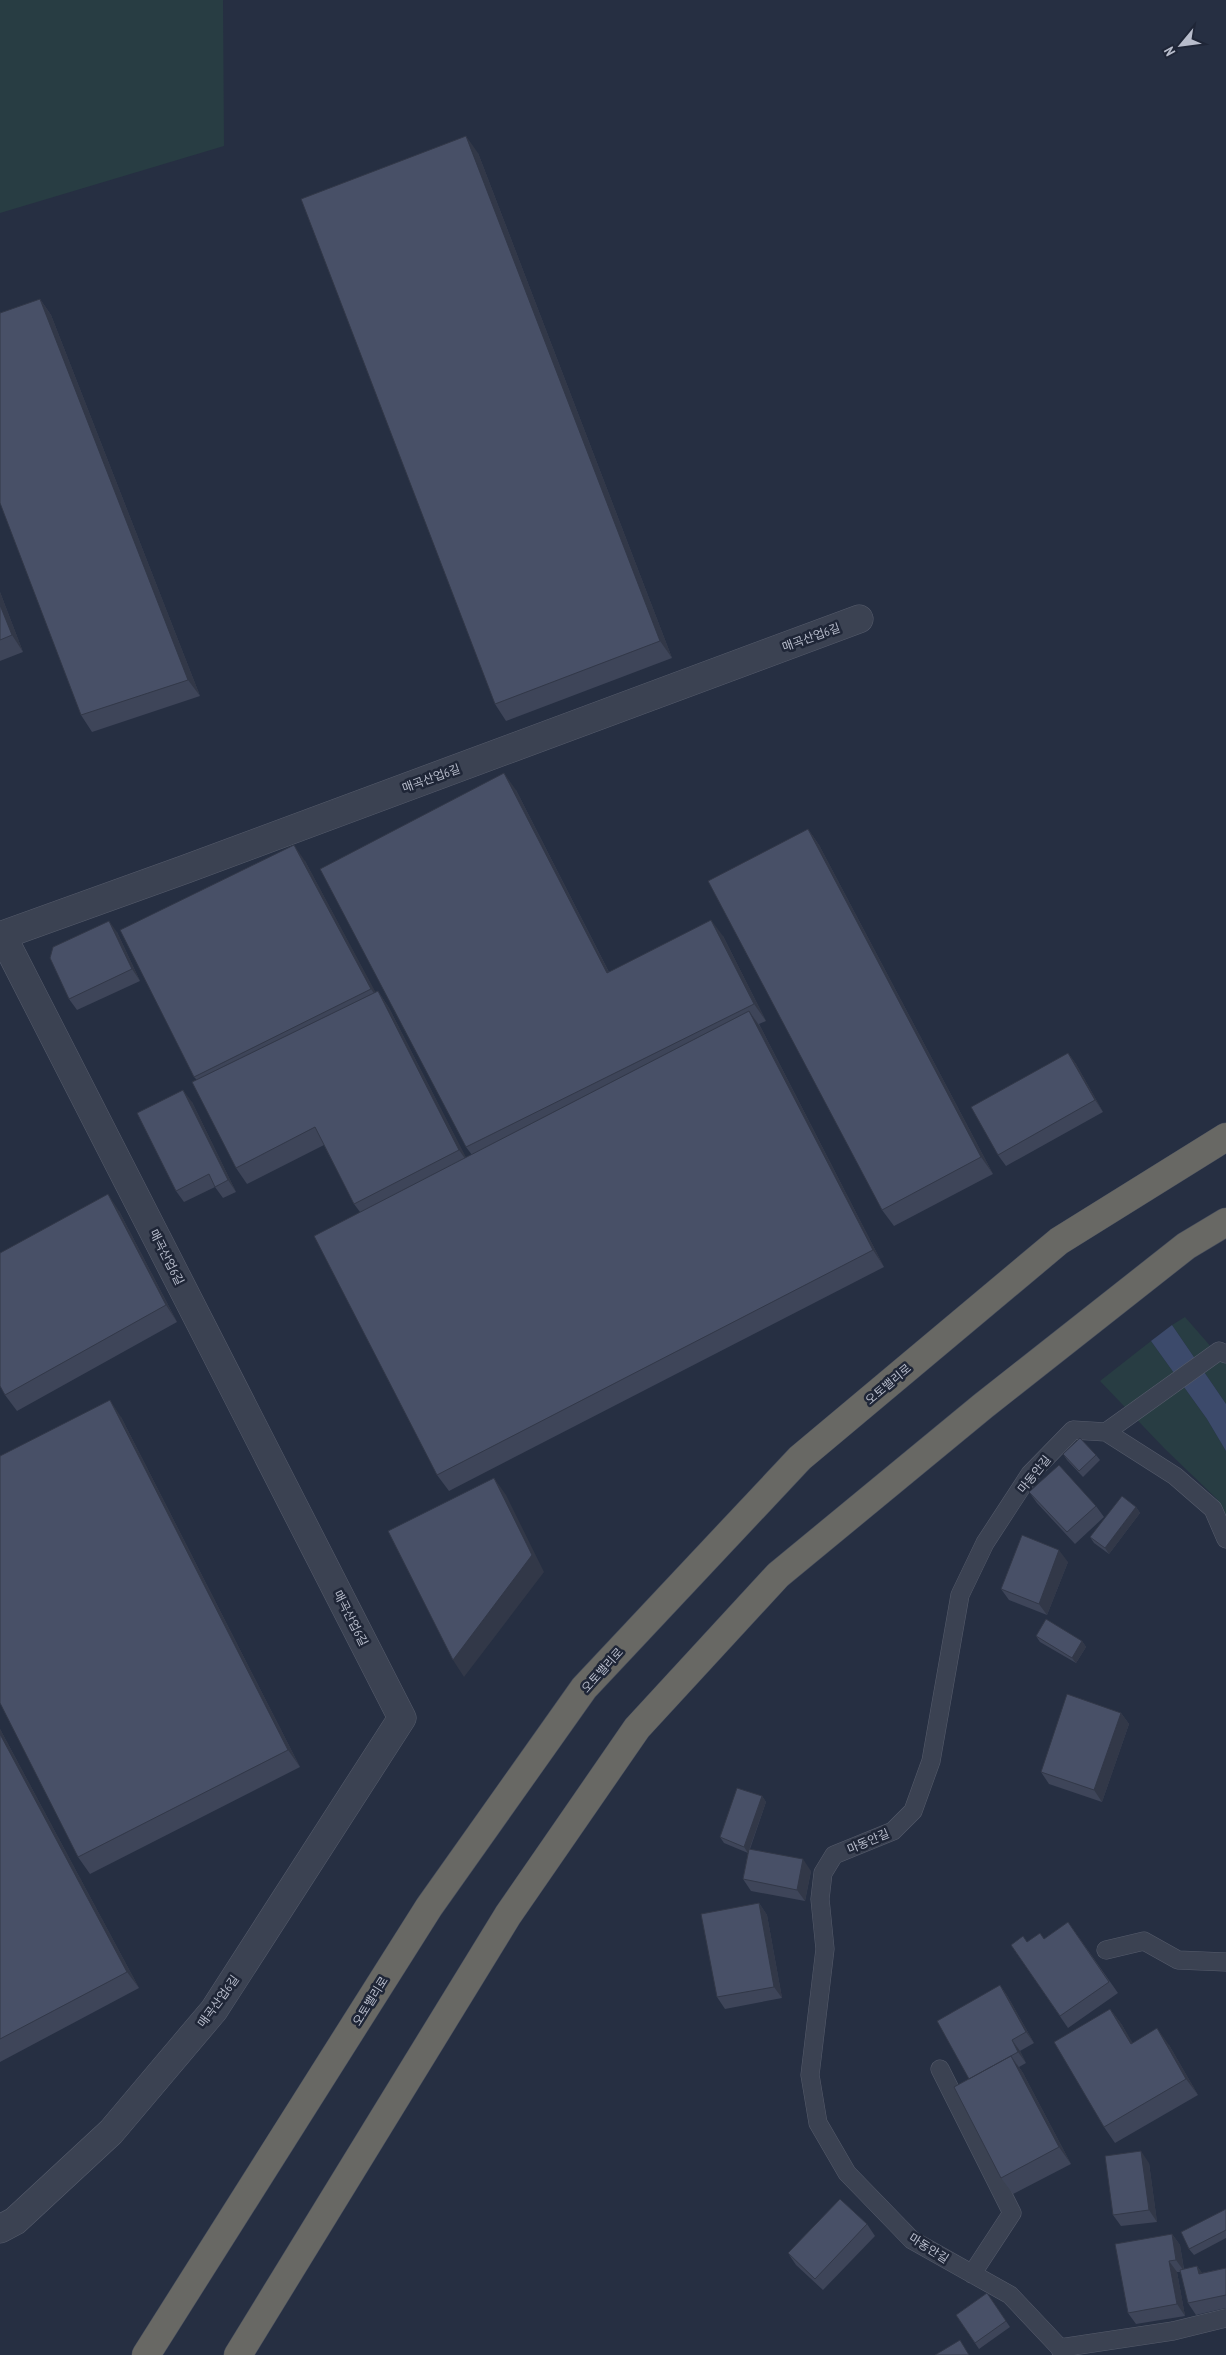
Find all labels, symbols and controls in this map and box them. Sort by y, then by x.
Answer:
north arrow [1156,20,1206,70]
text: N [1160,44,1179,59]
street label: 매곡산업6길 [780,620,842,654]
street label: 매곡산업6길 [400,761,462,795]
street label: 매곡산업6길 [147,1227,187,1287]
street label: 오토밸리로 [862,1361,914,1407]
street label: 마동안길 [1014,1452,1054,1496]
street label: 매곡산업6길 [331,1588,371,1648]
street label: 오토밸리로 [578,1644,626,1696]
street label: 마동안길 [845,1825,891,1857]
street label: 매곡산업6길 [194,1972,242,2030]
street label: 오토밸리로 [349,1974,391,2028]
street label: 마동안길 [906,2230,952,2266]

